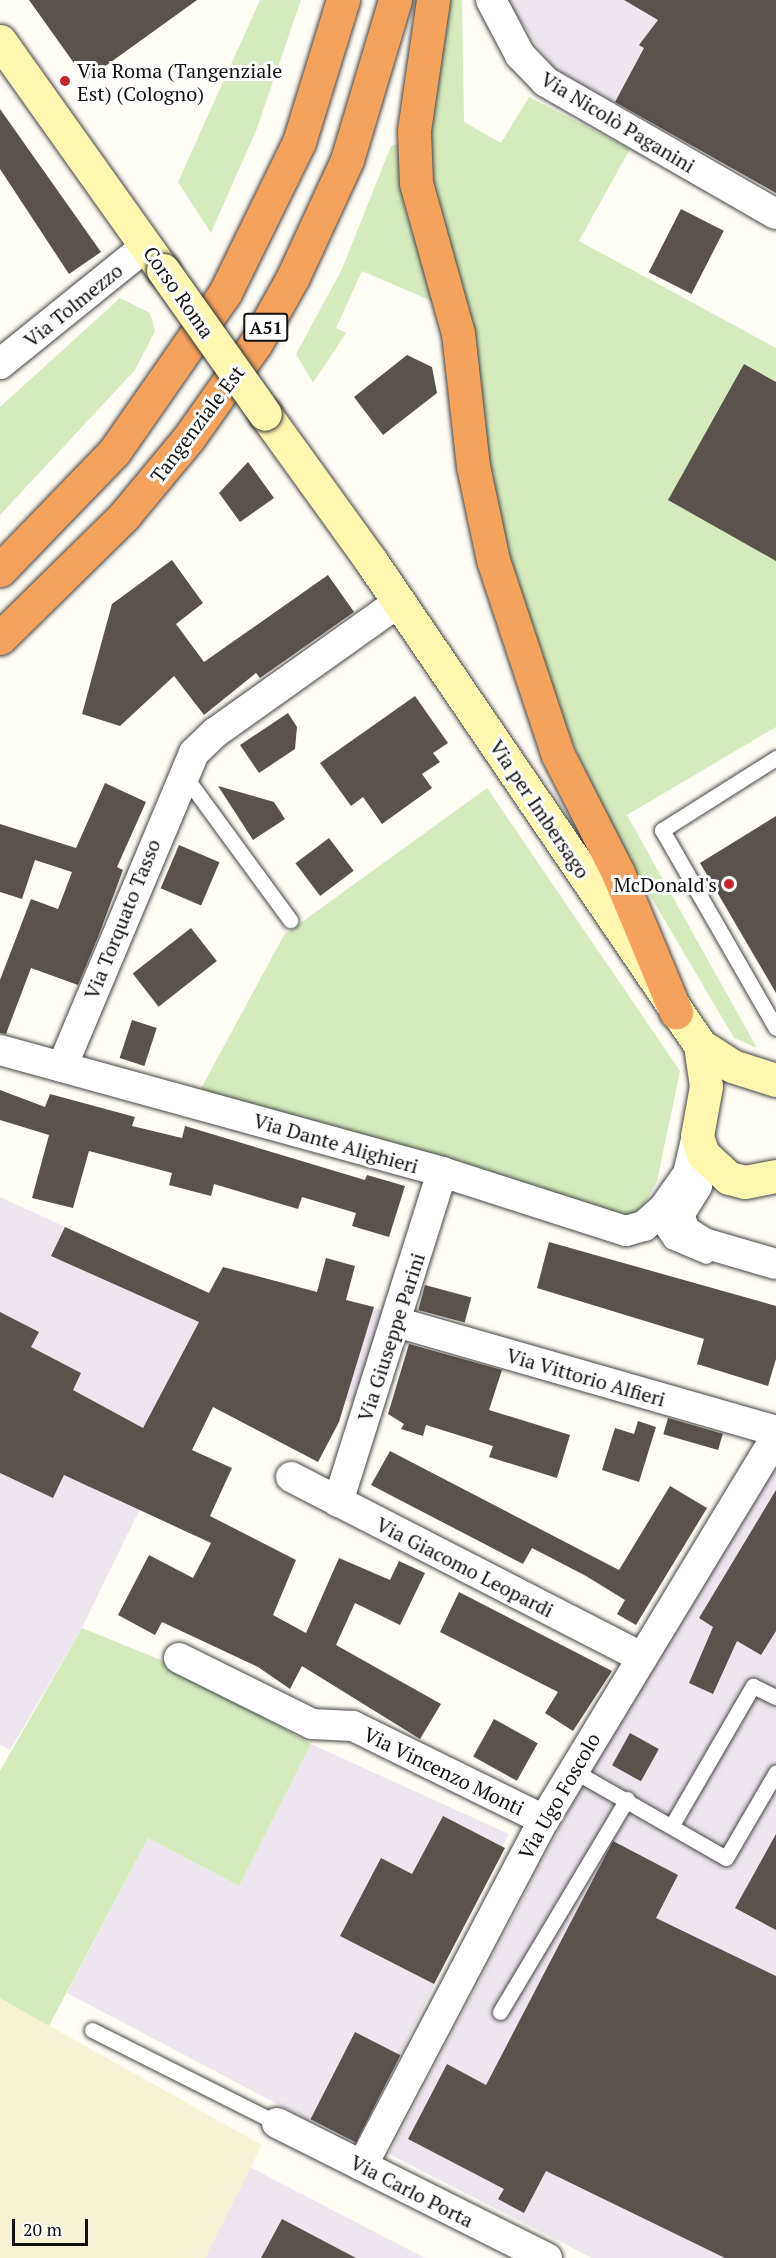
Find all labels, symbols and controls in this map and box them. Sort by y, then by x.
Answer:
place label: Via Roma (Tangenziale Est) (Cologno) [77,58,282,105]
street label: Via Nicolò Paganini [537,66,699,178]
marker: Via Roma (Tangenziale Est) (Cologno) [58,74,72,88]
street label: Corso Roma [139,241,219,343]
street label: Via Tolmezzo [19,258,127,352]
road number: A51 [242,312,290,342]
street label: Tangenziale Est [145,361,249,487]
street label: Via per Imbersago [485,735,595,883]
street label: Via Torquato Tasso [79,835,165,1003]
place label: McDonald's [614,872,717,896]
marker: McDonald's [722,877,736,891]
street label: Via Dante Alighieri [251,1108,421,1178]
street label: Via Giuseppe Parini [352,1250,430,1424]
street label: Via Vittorio Alfieri [503,1343,669,1411]
street label: Via Giacomo Leopardi [372,1512,558,1622]
street label: Via Vincenzo Monti [360,1722,528,1820]
street label: Via Ugo Foscolo [513,1728,605,1864]
street label: Via Carlo Porta [346,2150,478,2232]
scale bar [15,2207,92,2245]
text: 20 m [23,2217,62,2241]

